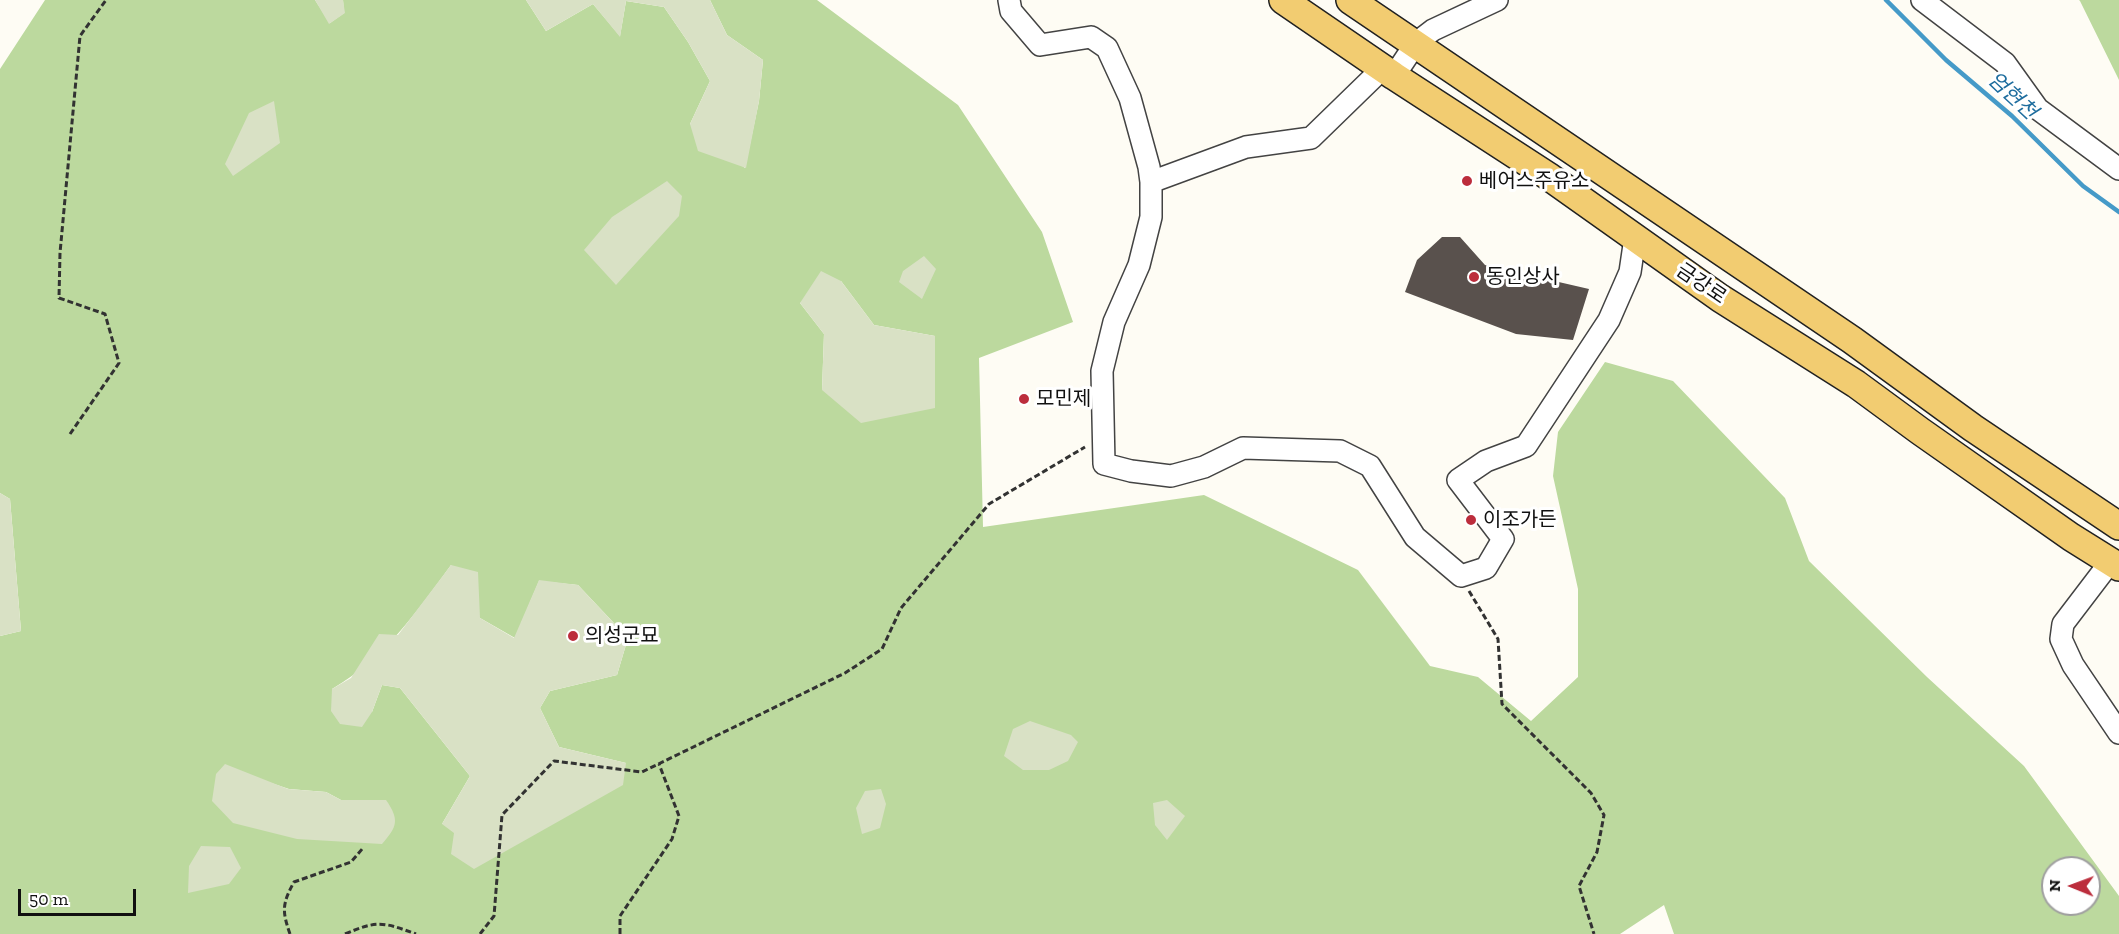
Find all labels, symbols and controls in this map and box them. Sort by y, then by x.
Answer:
water label: 엄현천 [1982,67,2042,125]
place label: 베어스주유소 [1479,169,1589,193]
marker: 베어스주유소 [1460,174,1474,188]
street label: 금강로 [1671,259,1731,309]
place label: 동인상사 [1486,265,1560,289]
marker: 동인상사 [1467,270,1481,284]
place label: 모민제 [1036,387,1091,411]
marker: 모민제 [1017,392,1031,406]
place label: 이조가든 [1483,508,1557,532]
marker: 이조가든 [1464,513,1478,527]
place label: 의성군묘 [585,624,659,648]
marker: 의성군묘 [566,629,580,643]
north arrow [2041,856,2101,916]
scale bar [21,877,140,915]
text: N [2045,879,2064,892]
text: 50 m [29,888,68,910]

